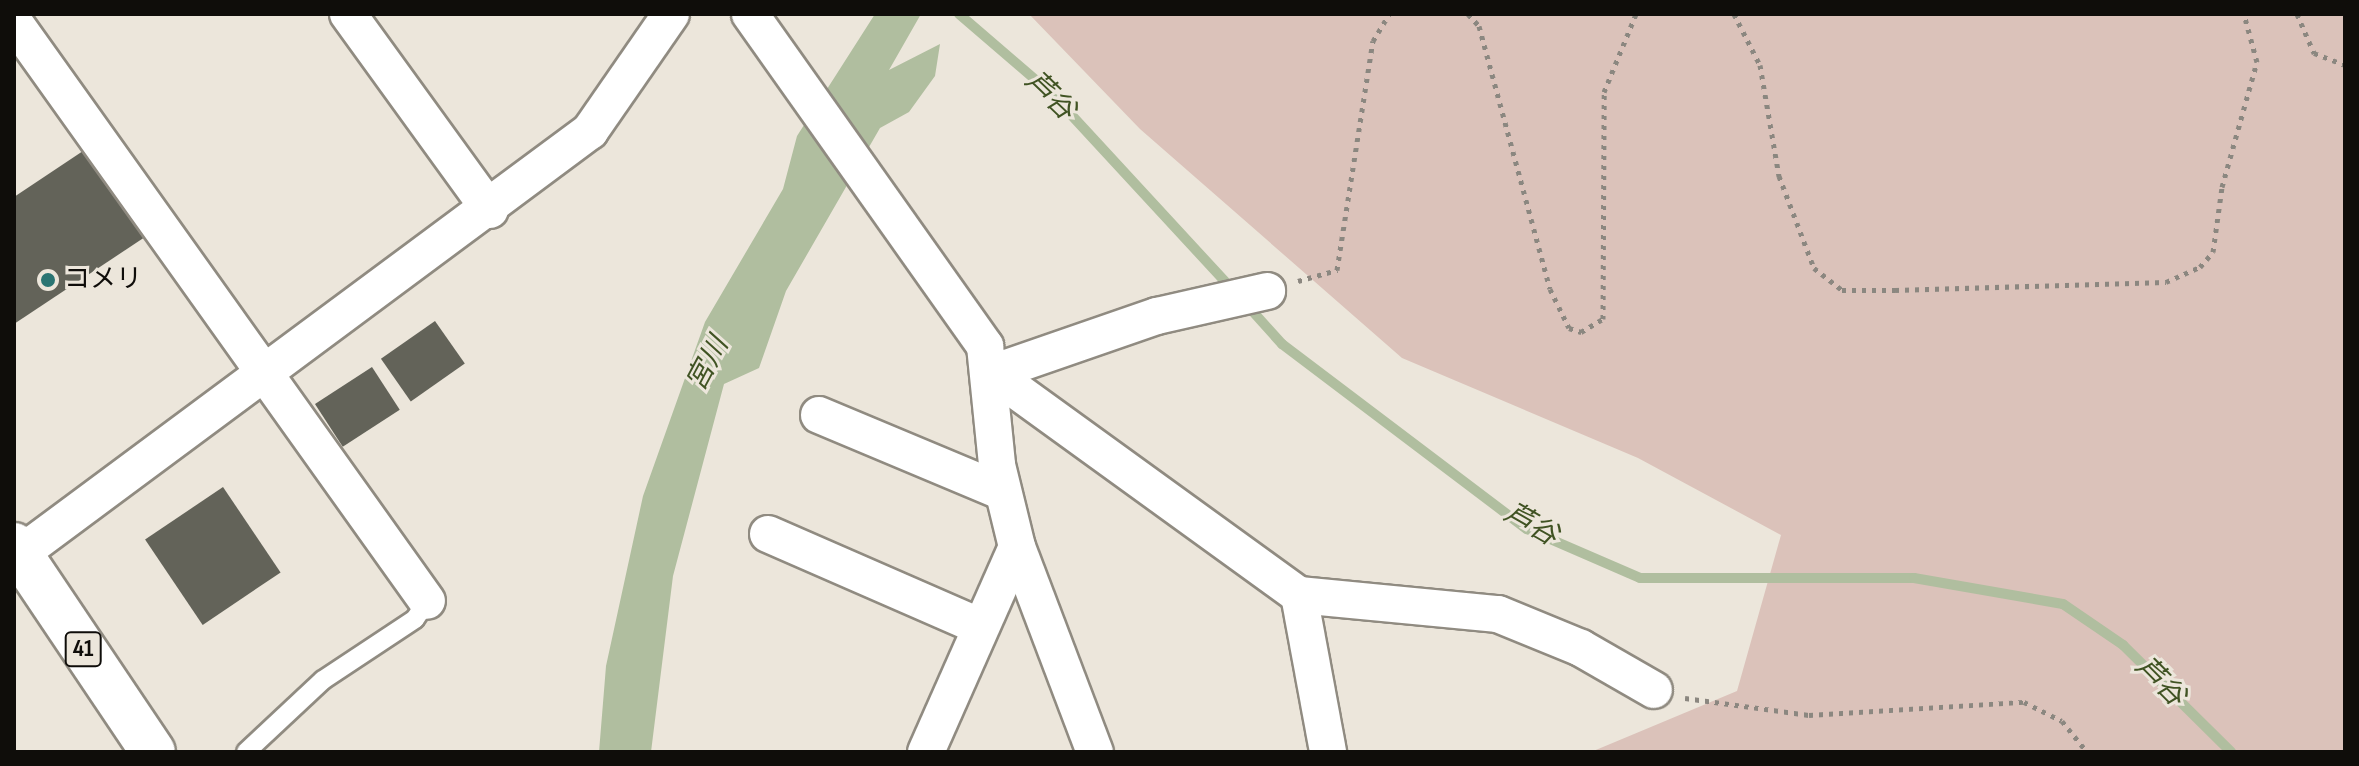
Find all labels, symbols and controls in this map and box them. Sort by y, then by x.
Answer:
water label: 芦谷 [1018,64,1082,128]
place label: コメリ [64,264,142,296]
marker: コメリ [39,271,57,289]
water label: 宮川 [680,331,736,397]
water label: 芦谷 [1498,496,1564,554]
road number: 41 [63,629,103,669]
water label: 芦谷 [2128,650,2192,714]

